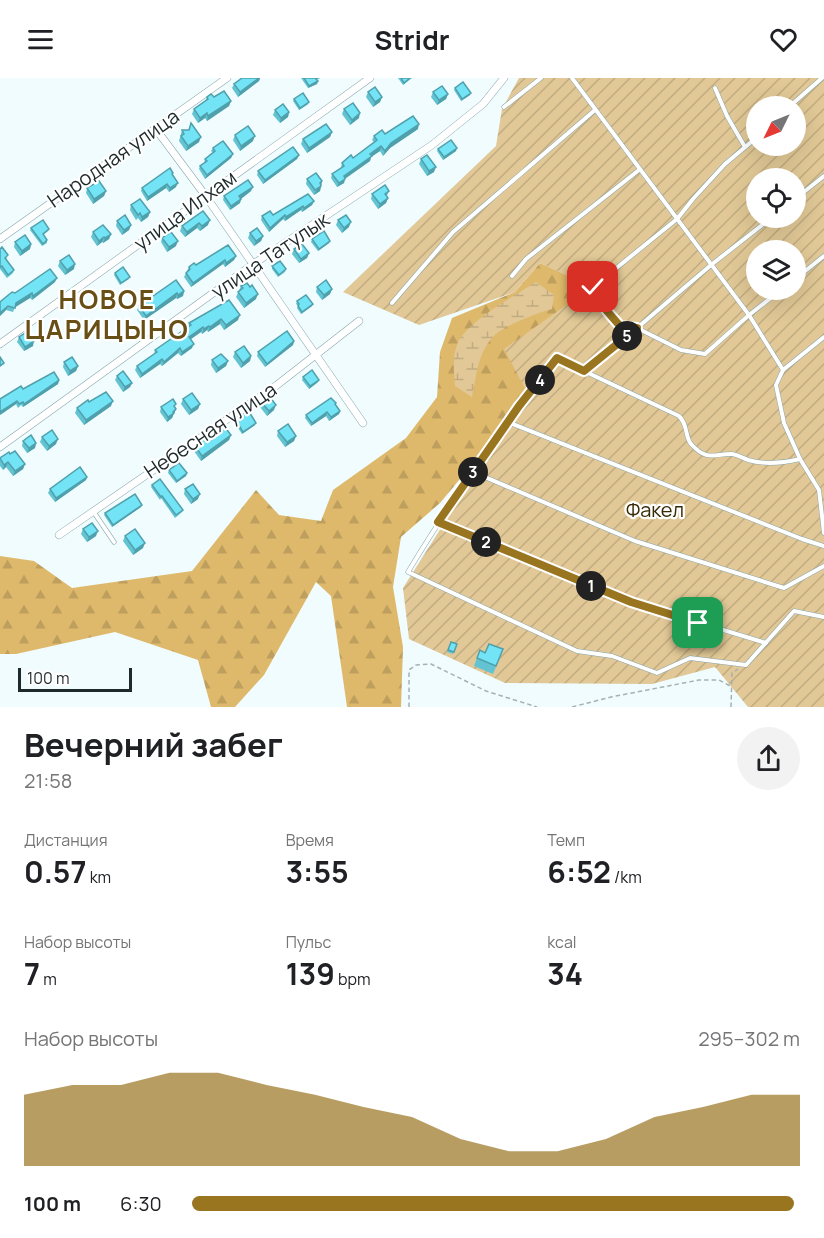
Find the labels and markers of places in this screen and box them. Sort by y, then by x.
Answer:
pin [567,261,618,312]
pin: 5 [612,321,642,351]
pin: 4 [525,365,555,395]
pin: 3 [458,457,488,487]
pin: 2 [471,527,501,557]
pin: 1 [576,571,606,601]
pin [672,597,723,648]

